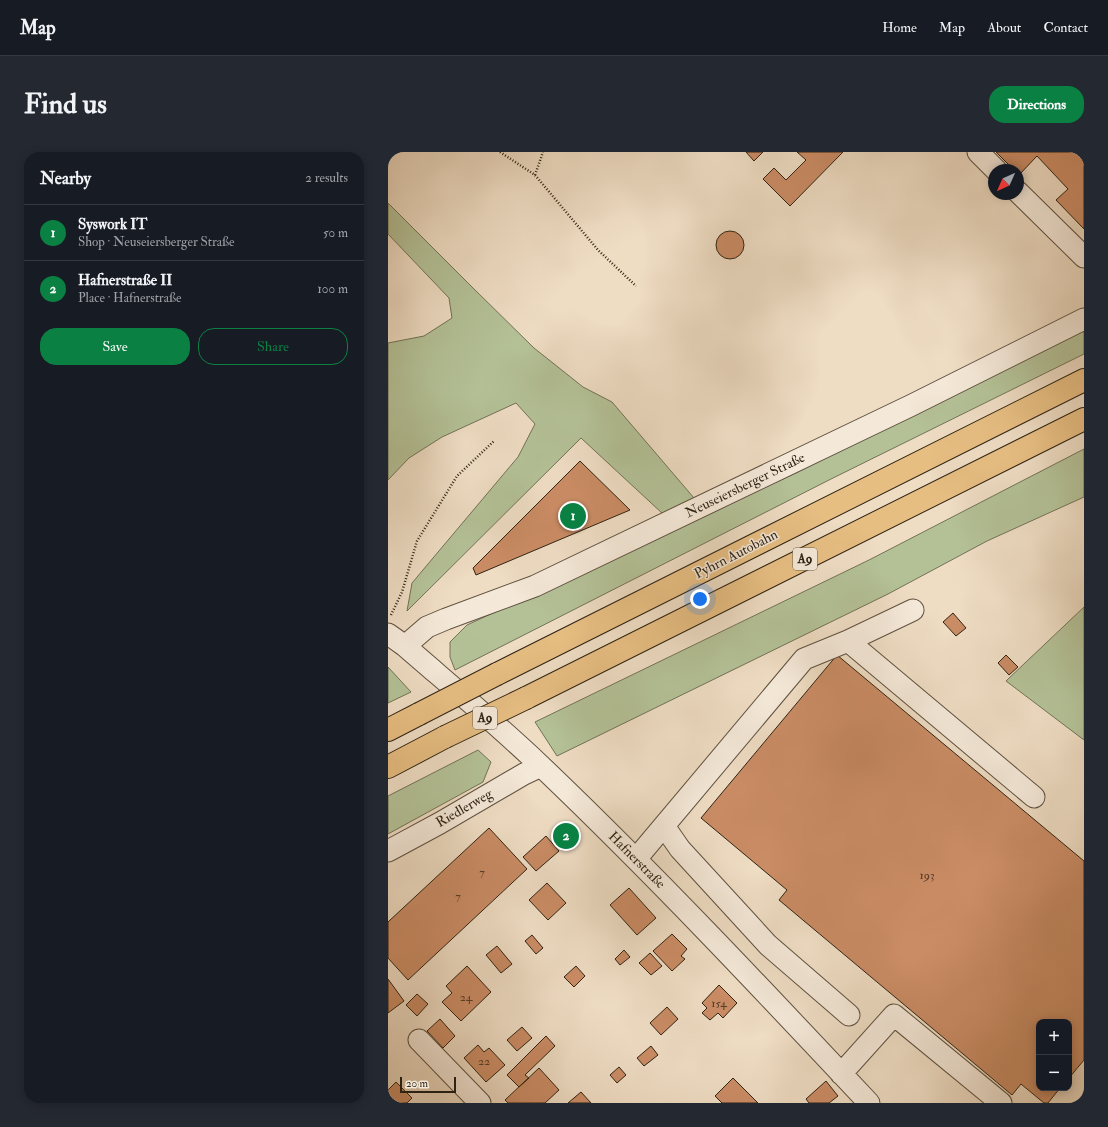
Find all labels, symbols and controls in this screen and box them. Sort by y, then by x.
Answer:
text: Map [20,16,56,40]
text: Home [882,19,917,36]
text: Map [939,19,965,36]
text: About [987,19,1021,36]
text: Contact [1043,19,1088,36]
button: Directions [989,86,1084,123]
text: Find us [24,87,107,122]
north arrow [988,164,1024,200]
text: Nearby [40,168,91,189]
text: 2 results [305,170,348,186]
text: Syswork IT [78,215,147,234]
text: 1 [51,225,55,241]
text: 50 m [323,225,348,241]
text: Shop · Neuseiersberger Straße [78,234,235,250]
text: Hafnerstraße II [78,271,172,290]
text: 2 [50,281,56,297]
text: 100 m [317,281,348,297]
text: Place · Hafnerstraße [78,290,181,306]
button: Save [40,328,190,365]
button: Share [198,328,348,365]
street label: Neuseiersberger Straße [682,449,808,521]
pin: 1 [560,501,586,531]
street label: Pyhrn Autobahn [691,526,781,583]
road number: A9 [793,548,817,570]
your location [690,589,710,609]
road number: A9 [473,707,497,729]
street label: Riedlerweg [433,785,496,831]
pin: 2 [553,821,579,851]
street label: Hafnerstraße [605,828,669,892]
house number: 7 [479,865,485,880]
house number: 193 [920,868,935,883]
house number: 7 [455,889,461,904]
house number: 24 [460,990,473,1005]
house number: 154 [711,996,727,1011]
map controls [1036,1019,1072,1091]
button: + [1036,1019,1072,1055]
house number: 22 [478,1054,490,1069]
button: − [1036,1055,1072,1091]
scale bar [400,1075,456,1094]
text: 20 m [406,1077,428,1090]

